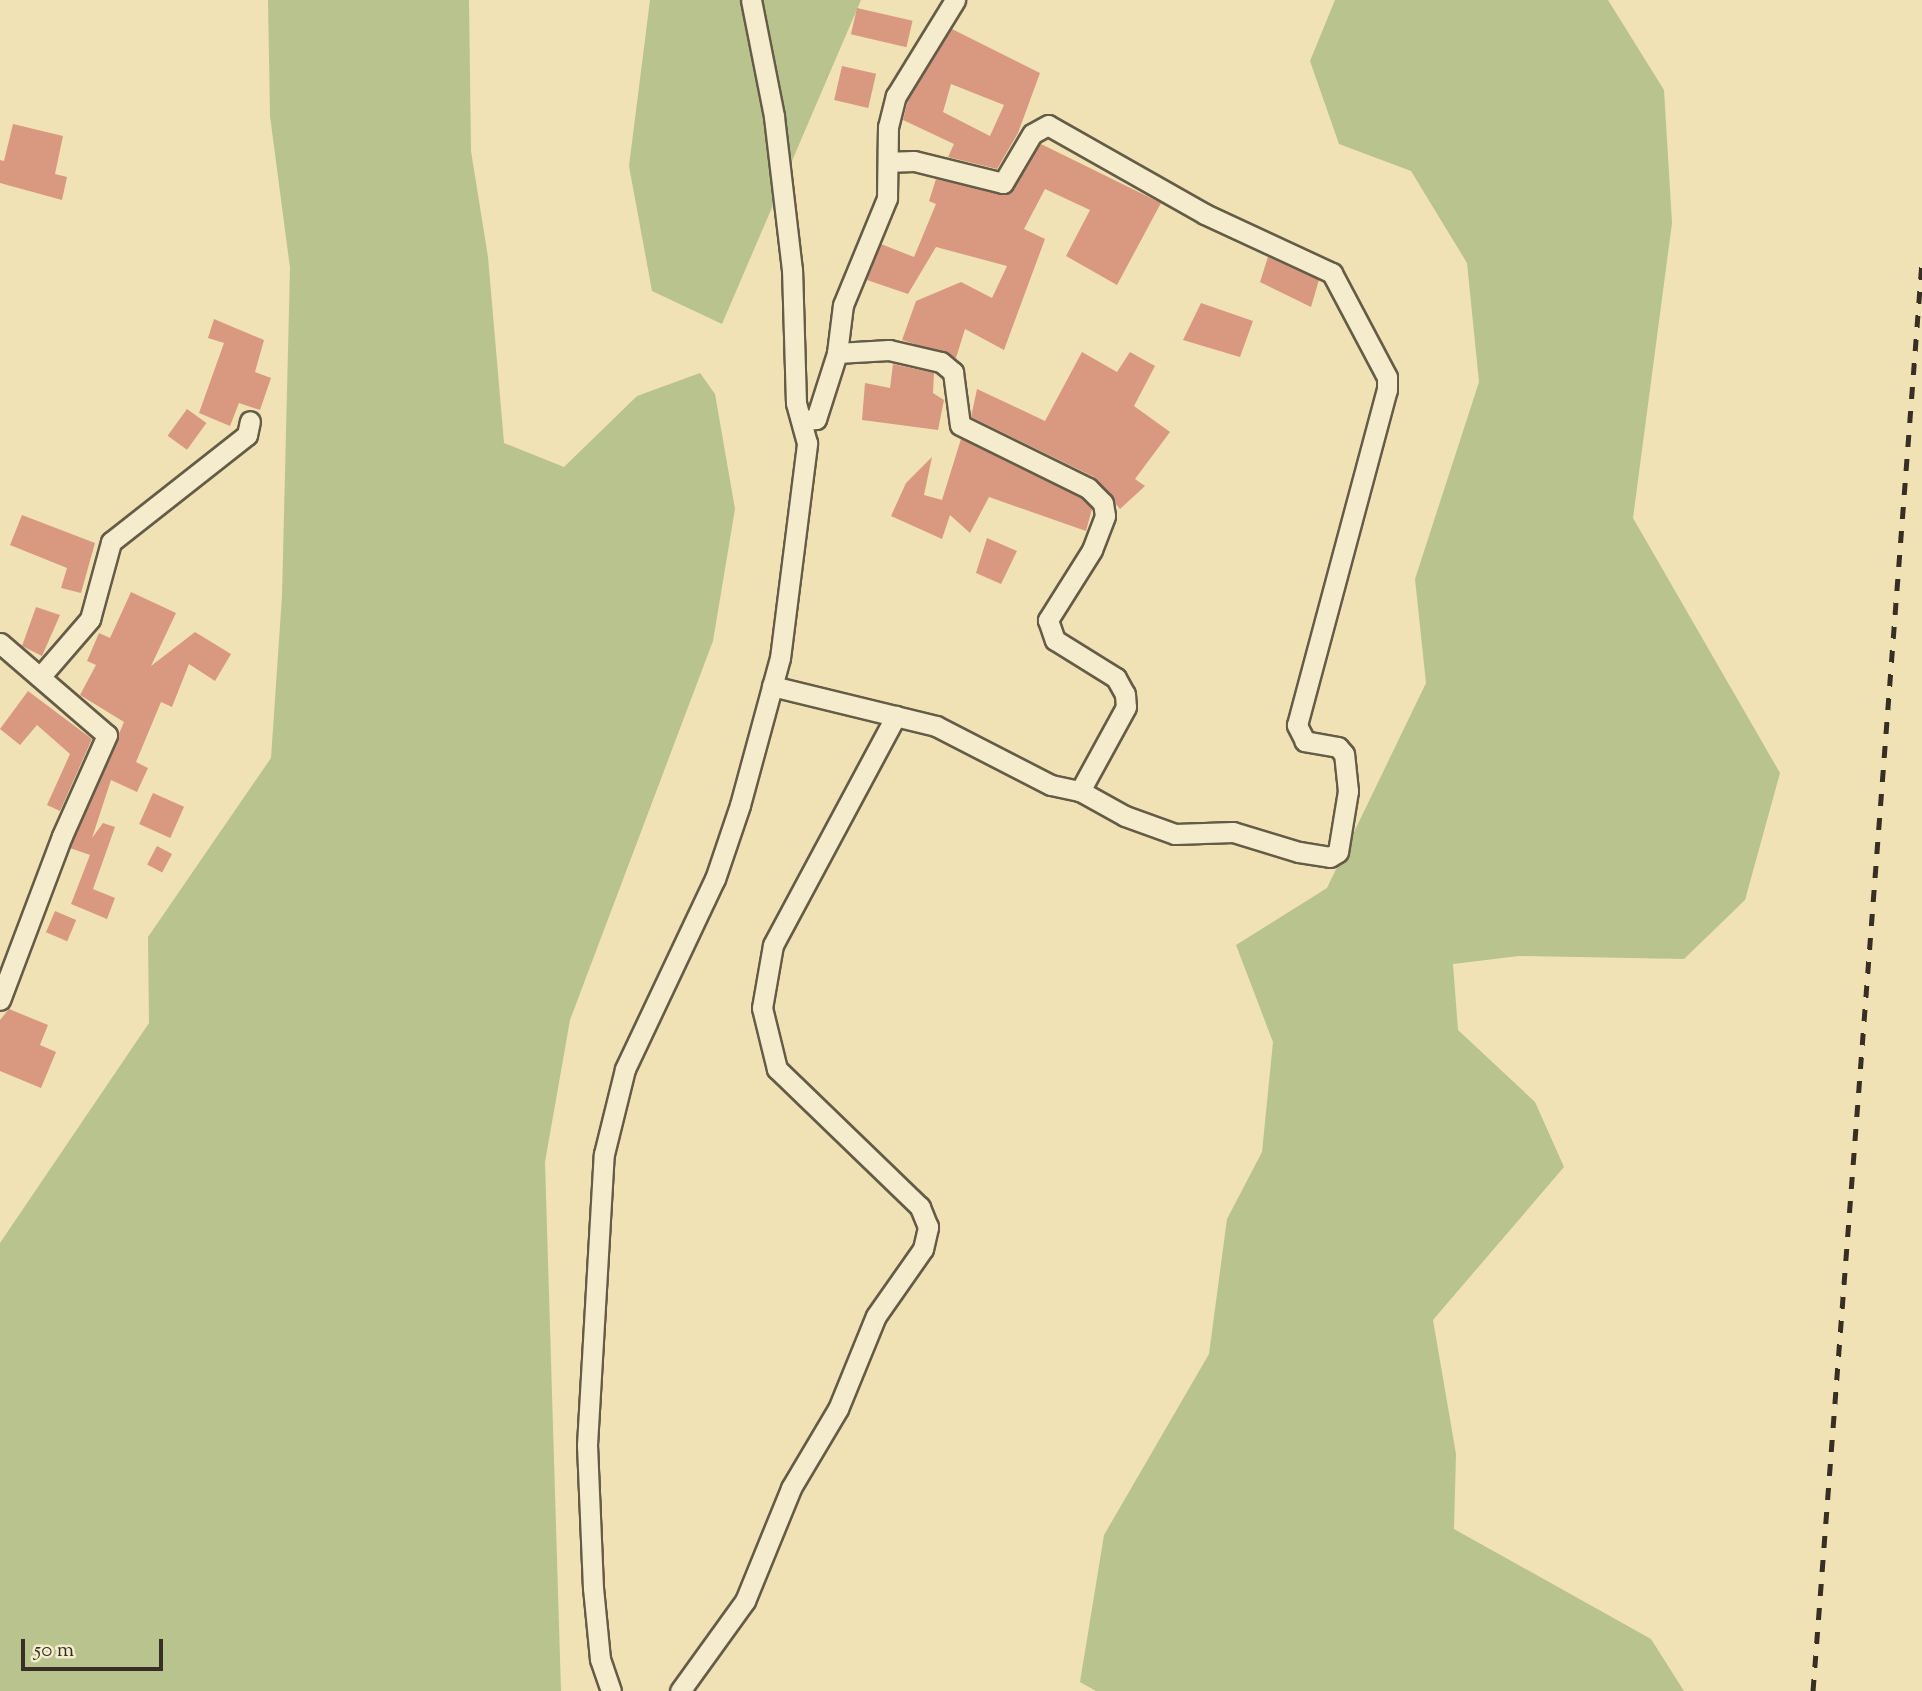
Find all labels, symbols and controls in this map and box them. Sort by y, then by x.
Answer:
scale bar [24,1624,166,1668]
text: 50 m [34,1636,74,1666]

